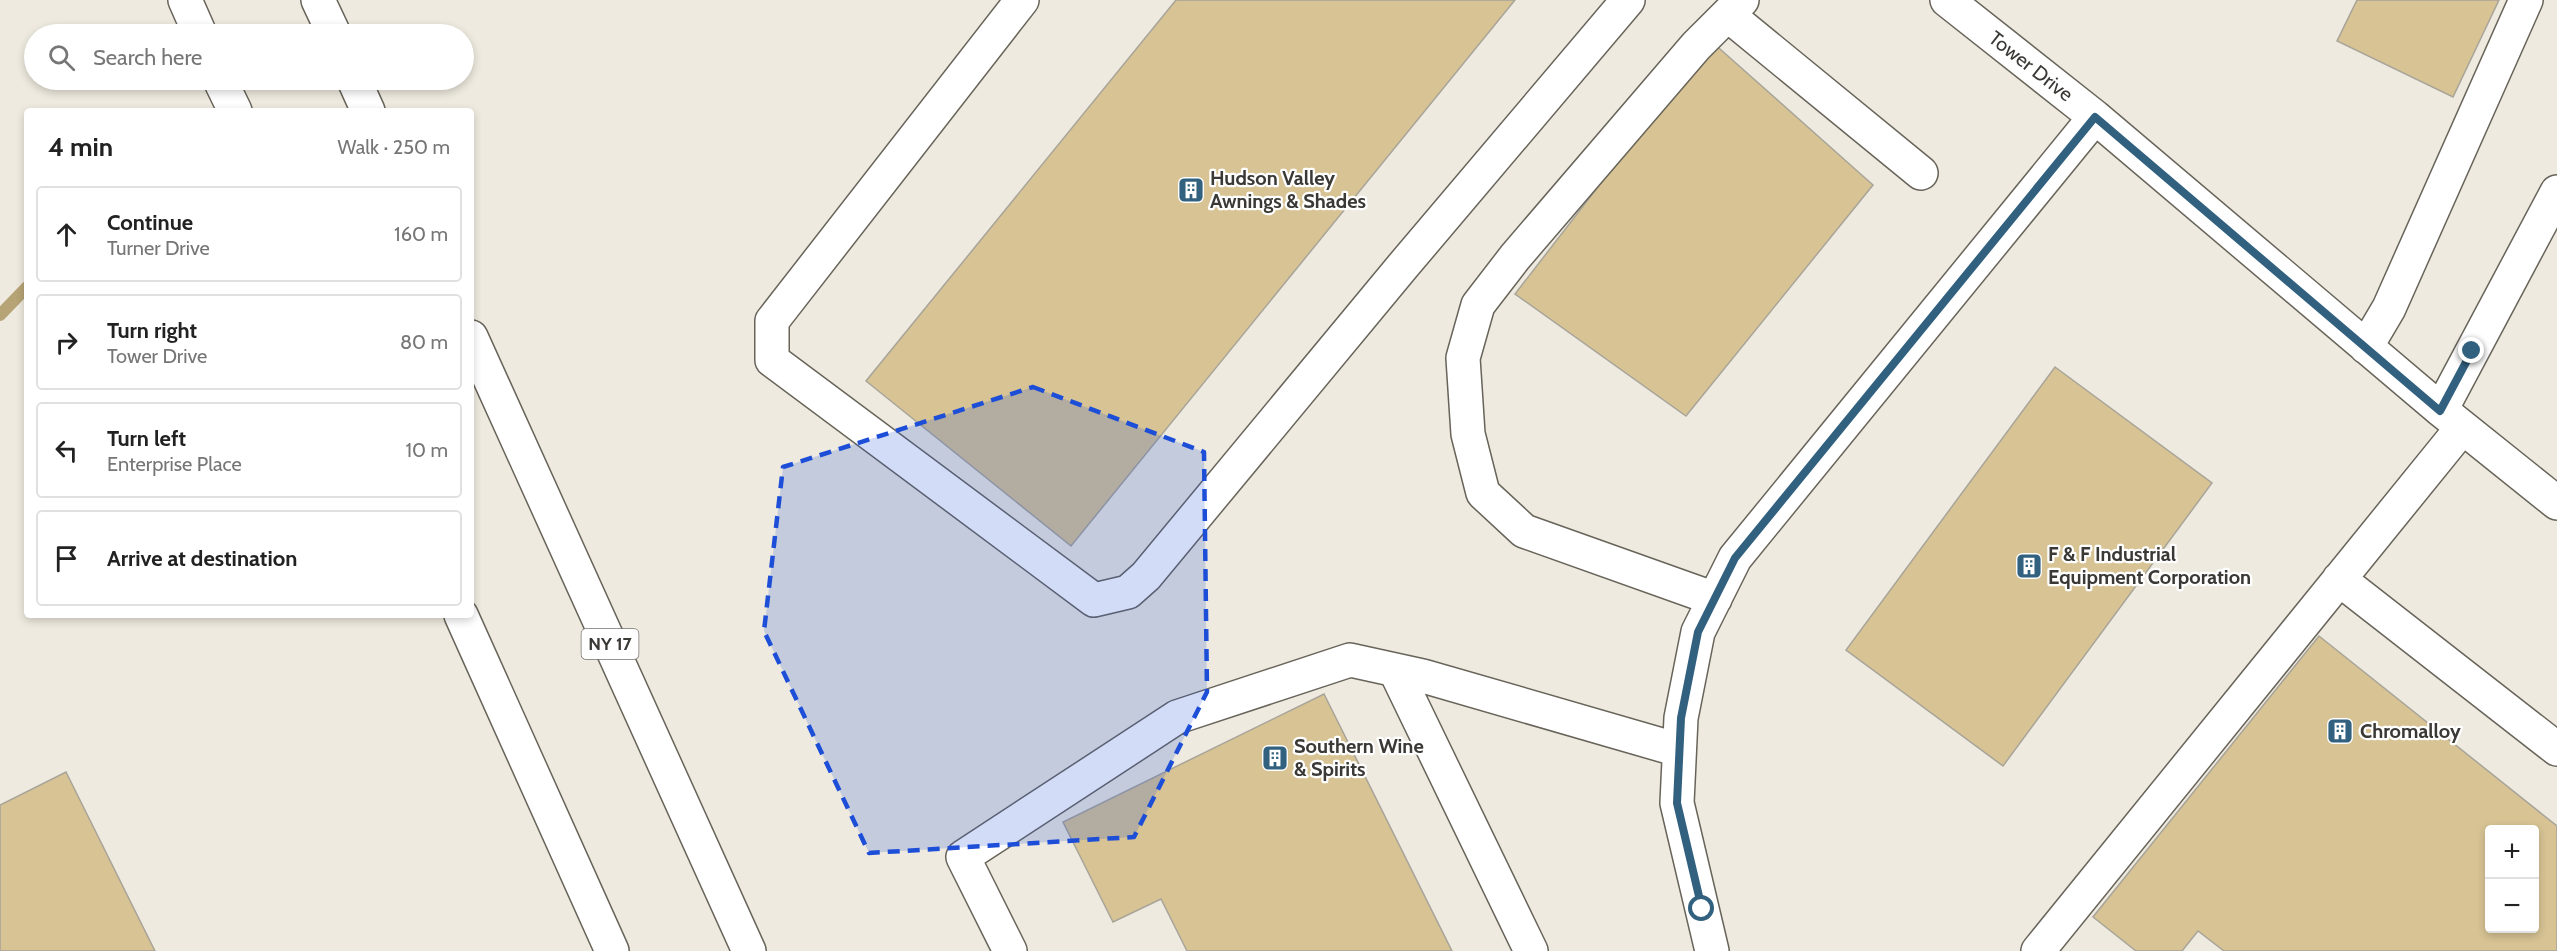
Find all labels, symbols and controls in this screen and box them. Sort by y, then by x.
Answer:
search box [24,24,474,90]
street label: Tower Drive [1984,26,2078,106]
icon: search [45,41,78,74]
text: Search here [93,44,202,71]
text: 4 min [48,131,113,163]
text: Walk · 250 m [338,135,450,159]
place label: Hudson Valley Awnings & Shades [1210,166,1366,213]
building icon: Hudson Valley Awnings & Shades [1176,175,1206,205]
text: Continue [107,209,193,236]
icon: ahead [50,218,83,251]
text: 160 m [394,222,448,246]
text: Turner Drive [107,236,210,260]
text: Turn right [107,317,197,344]
icon: right [50,326,83,359]
text: 80 m [400,330,448,354]
route end [2458,337,2484,363]
text: Tower Drive [107,344,207,368]
text: Turn left [107,425,186,452]
icon: left [50,434,83,467]
text: 10 m [405,438,448,462]
text: Enterprise Place [107,452,242,476]
icon: arrive [50,542,83,575]
place label: F & F Industrial Equipment Corporation [2048,542,2251,589]
text: Arrive at destination [107,545,297,572]
building icon: F & F Industrial Equipment Corporation [2014,551,2044,581]
road number: NY 17 [582,629,638,659]
building icon: Chromalloy [2325,716,2355,746]
place label: Chromalloy [2360,719,2461,743]
place label: Southern Wine & Spirits [1294,734,1424,781]
building icon: Southern Wine & Spirits [1260,743,1290,773]
map controls [2485,825,2539,933]
button: + [2485,825,2539,879]
button: − [2485,879,2539,933]
route start [1688,895,1714,921]

